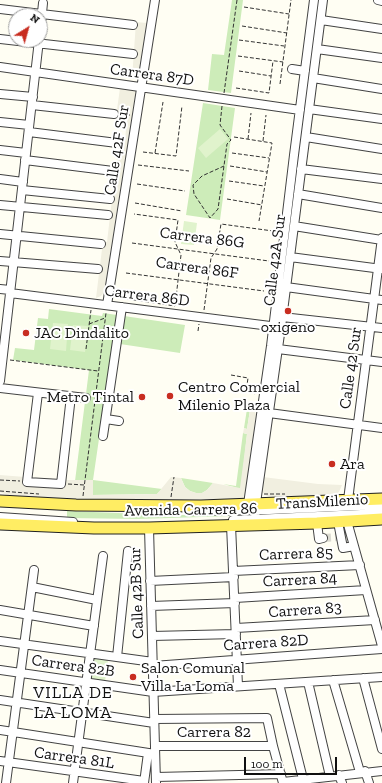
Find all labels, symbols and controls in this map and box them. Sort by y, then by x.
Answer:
north arrow [8,8,48,48]
text: N [28,11,42,27]
street label: Carrera 87D [109,60,195,90]
street label: Calle 42F Sur [100,103,134,197]
street label: Calle 42A Sur [260,213,290,307]
street label: Carrera 86G [159,223,245,253]
street label: Carrera 86F [155,253,239,283]
street label: Carrera 86D [103,281,191,311]
marker: oxigeno [283,306,293,316]
place label: oxigeno [261,317,315,337]
place label: JAC Dindalito [34,323,129,343]
street label: Calle 42 Sur [336,326,366,410]
marker: JAC Dindalito [21,328,31,338]
place label: Centro Comercial Milenio Plaza [178,377,300,415]
place label: Metro Tintal [47,387,134,407]
marker: Centro Comercial Milenio Plaza [165,391,175,401]
marker: Metro Tintal [137,392,147,402]
place label: Ara [340,454,365,474]
marker: Ara [327,459,337,469]
street label: TransMilenio [275,490,369,514]
street label: Avenida Carrera 86 [124,499,258,521]
street label: Carrera 85 [259,543,333,565]
street label: Calle 42B Sur [126,547,148,639]
street label: Carrera 84 [262,568,338,592]
street label: Carrera 83 [268,598,342,622]
street label: Carrera 82D [223,630,309,656]
street label: Carrera 82B [30,651,116,681]
place label: Salon Comunal Villa La Loma [141,658,245,696]
marker: Salon Comunal Villa La Loma [128,672,138,682]
district label: VILLA DE LA LOMA [33,683,113,723]
street label: Carrera 82 [177,722,251,742]
street label: Carrera 81L [33,743,115,773]
scale bar [246,749,339,775]
text: 100 m [251,757,283,771]

